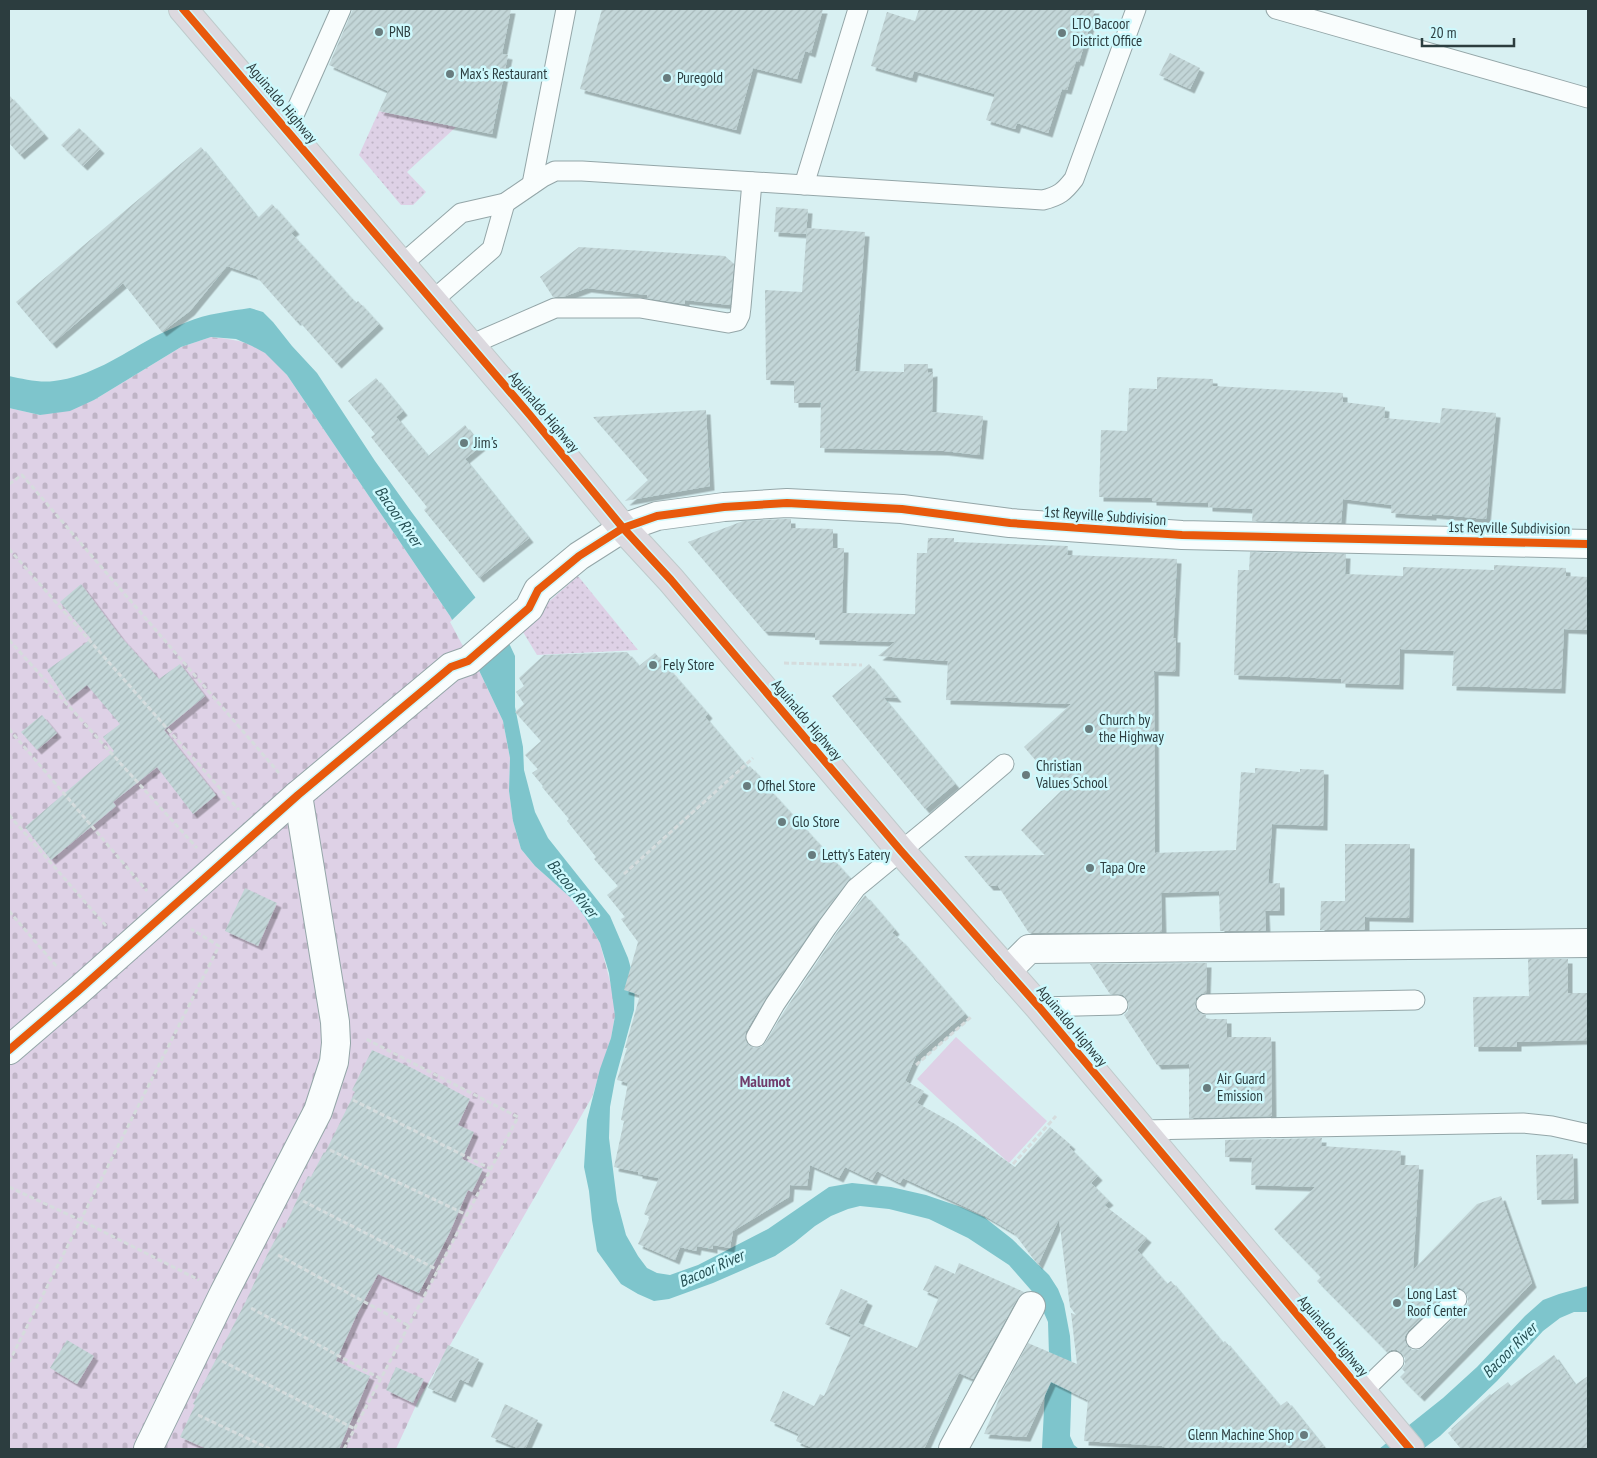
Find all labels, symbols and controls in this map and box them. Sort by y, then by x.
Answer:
place label: LTO Bacoor District Office [1072,14,1142,50]
scale bar [1422,15,1514,47]
place label: PNB [389,22,411,41]
text: 20 m [1430,23,1456,42]
marker: PNB [373,26,385,38]
marker: LTO Bacoor District Office [1056,27,1068,39]
street label: Aguinaldo Highway [243,58,322,147]
place label: Max's Restaurant [460,64,547,83]
marker: Max's Restaurant [444,68,456,80]
place label: Puregold [677,68,723,87]
marker: Puregold [661,72,673,84]
street label: Aguinaldo Highway [505,367,584,456]
place label: Jim's [473,433,498,452]
marker: Jim's [458,437,470,449]
water label: Bacoor River [371,482,429,552]
street label: 1st Reyville Subdivision [1043,502,1167,529]
street label: 1st Reyville Subdivision [1448,517,1570,538]
place label: Fely Store [663,655,714,674]
marker: Fely Store [647,659,659,671]
street label: Aguinaldo Highway [768,675,847,764]
place label: Church by the Highway [1099,710,1164,746]
marker: Church by the Highway [1083,723,1095,735]
place label: Christian Values School [1035,756,1108,792]
marker: Christian Values School [1020,769,1032,781]
place label: Ofhel Store [757,776,816,795]
marker: Ofhel Store [741,780,753,792]
place label: Glo Store [792,812,840,831]
marker: Glo Store [776,816,788,828]
place label: Letty's Eatery [822,845,890,864]
marker: Letty's Eatery [806,849,818,861]
water label: Bacoor River [543,855,604,923]
place label: Tapa Ore [1100,858,1146,877]
marker: Tapa Ore [1084,862,1096,874]
street label: Aguinaldo Highway [1033,981,1112,1070]
place label: Air Guard Emission [1217,1069,1265,1105]
district label: Malumot [740,1071,791,1091]
marker: Air Guard Emission [1201,1082,1213,1094]
water label: Bacoor River [675,1244,749,1291]
place label: Long Last Roof Center [1407,1284,1468,1320]
street label: Aguinaldo Highway [1294,1291,1373,1380]
marker: Long Last Roof Center [1391,1297,1403,1309]
water label: Bacoor River [1477,1317,1542,1382]
place label: Glenn Machine Shop [1188,1425,1294,1444]
marker: Glenn Machine Shop [1298,1429,1310,1441]

